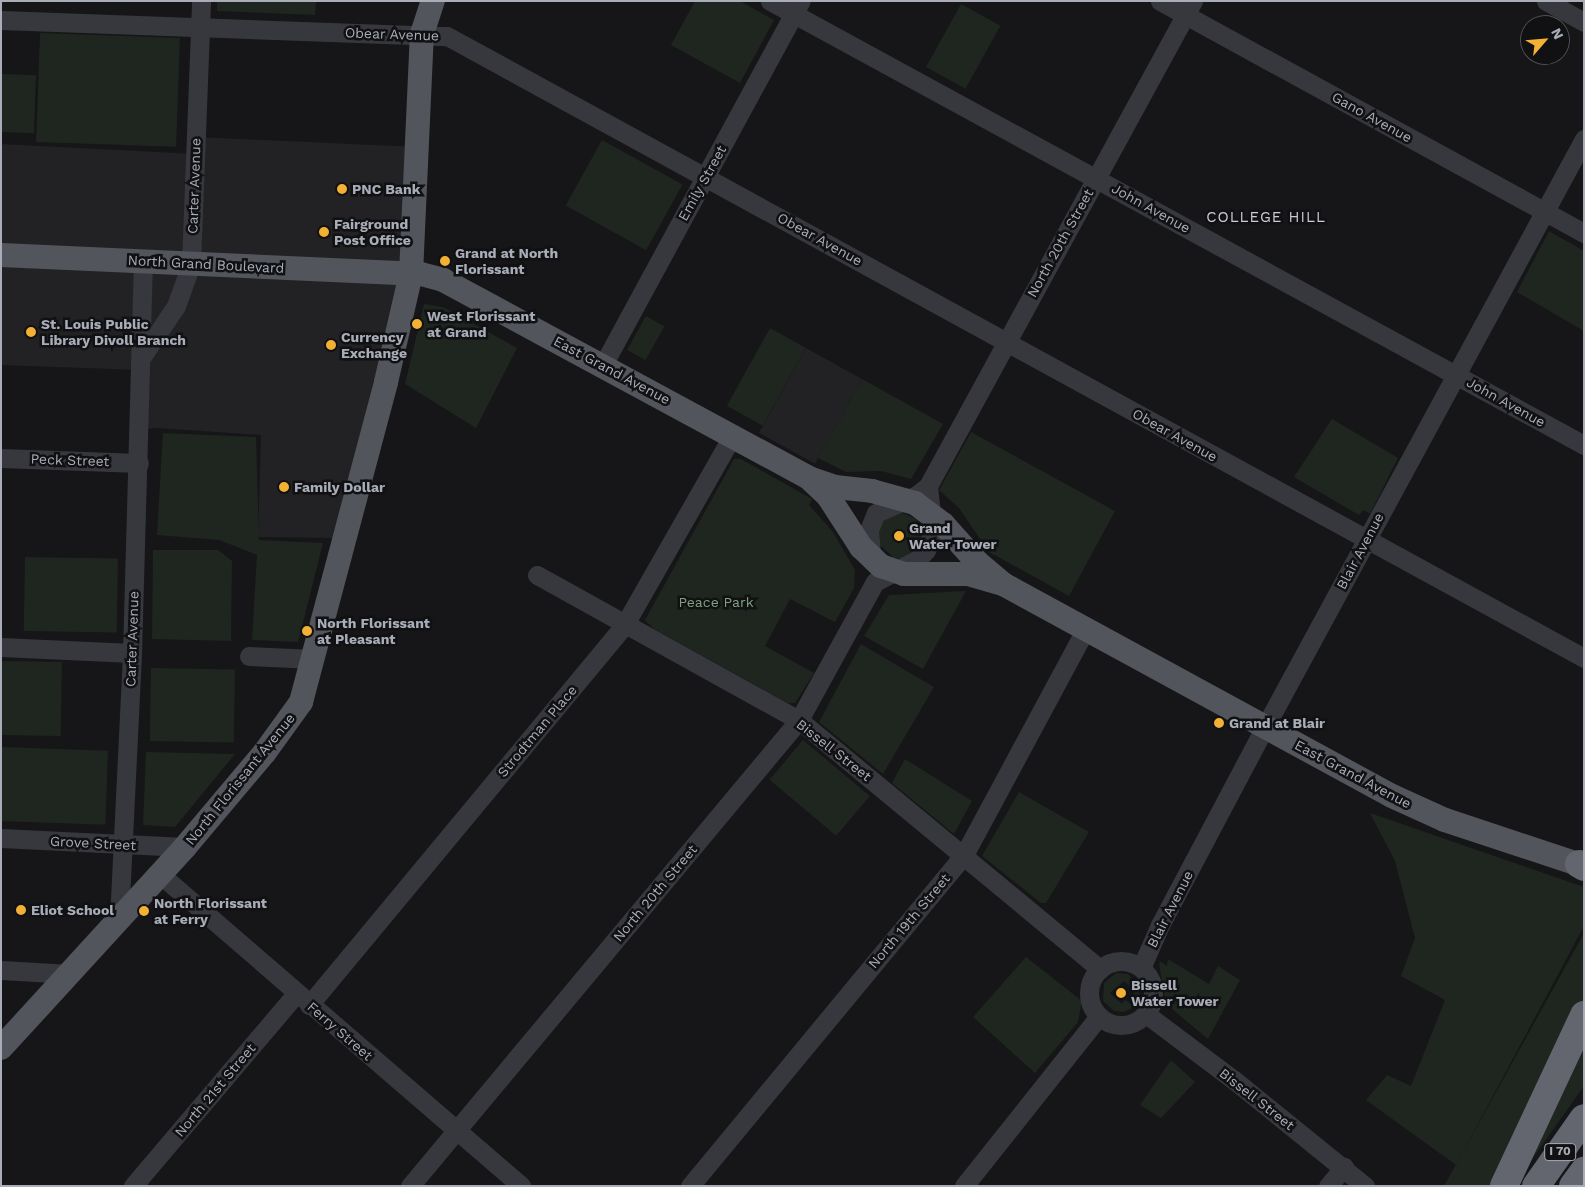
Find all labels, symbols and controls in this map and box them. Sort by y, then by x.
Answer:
north arrow [1520,15,1570,65]
street label: Obear Avenue [344,24,440,44]
text: N [1548,25,1567,42]
street label: Gano Avenue [1329,88,1415,146]
street label: Carter Avenue [184,137,204,235]
street label: Emily Street [674,142,730,224]
street label: John Avenue [1109,179,1193,237]
place label: PNC Bank [352,181,420,197]
marker: PNC Bank [336,183,348,195]
street label: North 20th Street [1023,186,1097,300]
street label: Obear Avenue [774,209,866,269]
district label: COLLEGE HILL [1205,209,1327,227]
place label: Fairground Post Office [334,216,411,248]
marker: Fairground Post Office [318,226,330,238]
place label: Grand at North Florissant [455,245,558,278]
street label: North Grand Boulevard [127,252,285,276]
marker: Grand at North Florissant [439,255,451,267]
place label: West Florissant at Grand [427,308,535,341]
place label: St. Louis Public Library Divoll Branch [41,316,187,348]
marker: West Florissant at Grand [411,318,423,330]
marker: St. Louis Public Library Divoll Branch [25,326,37,338]
place label: Currency Exchange [341,329,407,362]
street label: East Grand Avenue [551,332,673,408]
marker: Currency Exchange [325,339,337,351]
street label: John Avenue [1464,373,1548,431]
street label: Obear Avenue [1129,405,1221,465]
street label: Peck Street [30,450,110,470]
place label: Family Dollar [294,479,385,495]
marker: Family Dollar [278,481,290,493]
street label: Blair Avenue [1333,509,1387,593]
place label: Grand Water Tower [909,520,997,552]
marker: Grand Water Tower [893,530,905,542]
street label: Carter Avenue [122,590,142,688]
park label: Peace Park [678,594,754,610]
place label: North Florissant at Pleasant [317,615,430,648]
marker: North Florissant at Pleasant [301,625,313,637]
street label: Strodtman Place [494,682,580,780]
street label: North Florissant Avenue [181,710,299,848]
street label: Bissell Street [793,715,875,785]
place label: Grand at Blair [1229,715,1325,731]
marker: Grand at Blair [1213,717,1225,729]
street label: East Grand Avenue [1292,736,1414,812]
street label: Grove Street [49,832,137,854]
street label: North 20th Street [610,841,700,945]
street label: Blair Avenue [1143,867,1197,951]
street label: North 19th Street [864,870,954,972]
place label: North Florissant at Ferry [154,895,267,928]
place label: Eliot School [31,902,114,918]
marker: Eliot School [15,904,27,916]
marker: North Florissant at Ferry [138,905,150,917]
place label: Bissell Water Tower [1131,977,1219,1010]
marker: Bissell Water Tower [1115,987,1127,999]
street label: Ferry Street [304,998,376,1064]
street label: North 21st Street [171,1040,259,1140]
street label: Bissell Street [1216,1064,1298,1134]
road number: I 70 [1544,1142,1576,1162]

